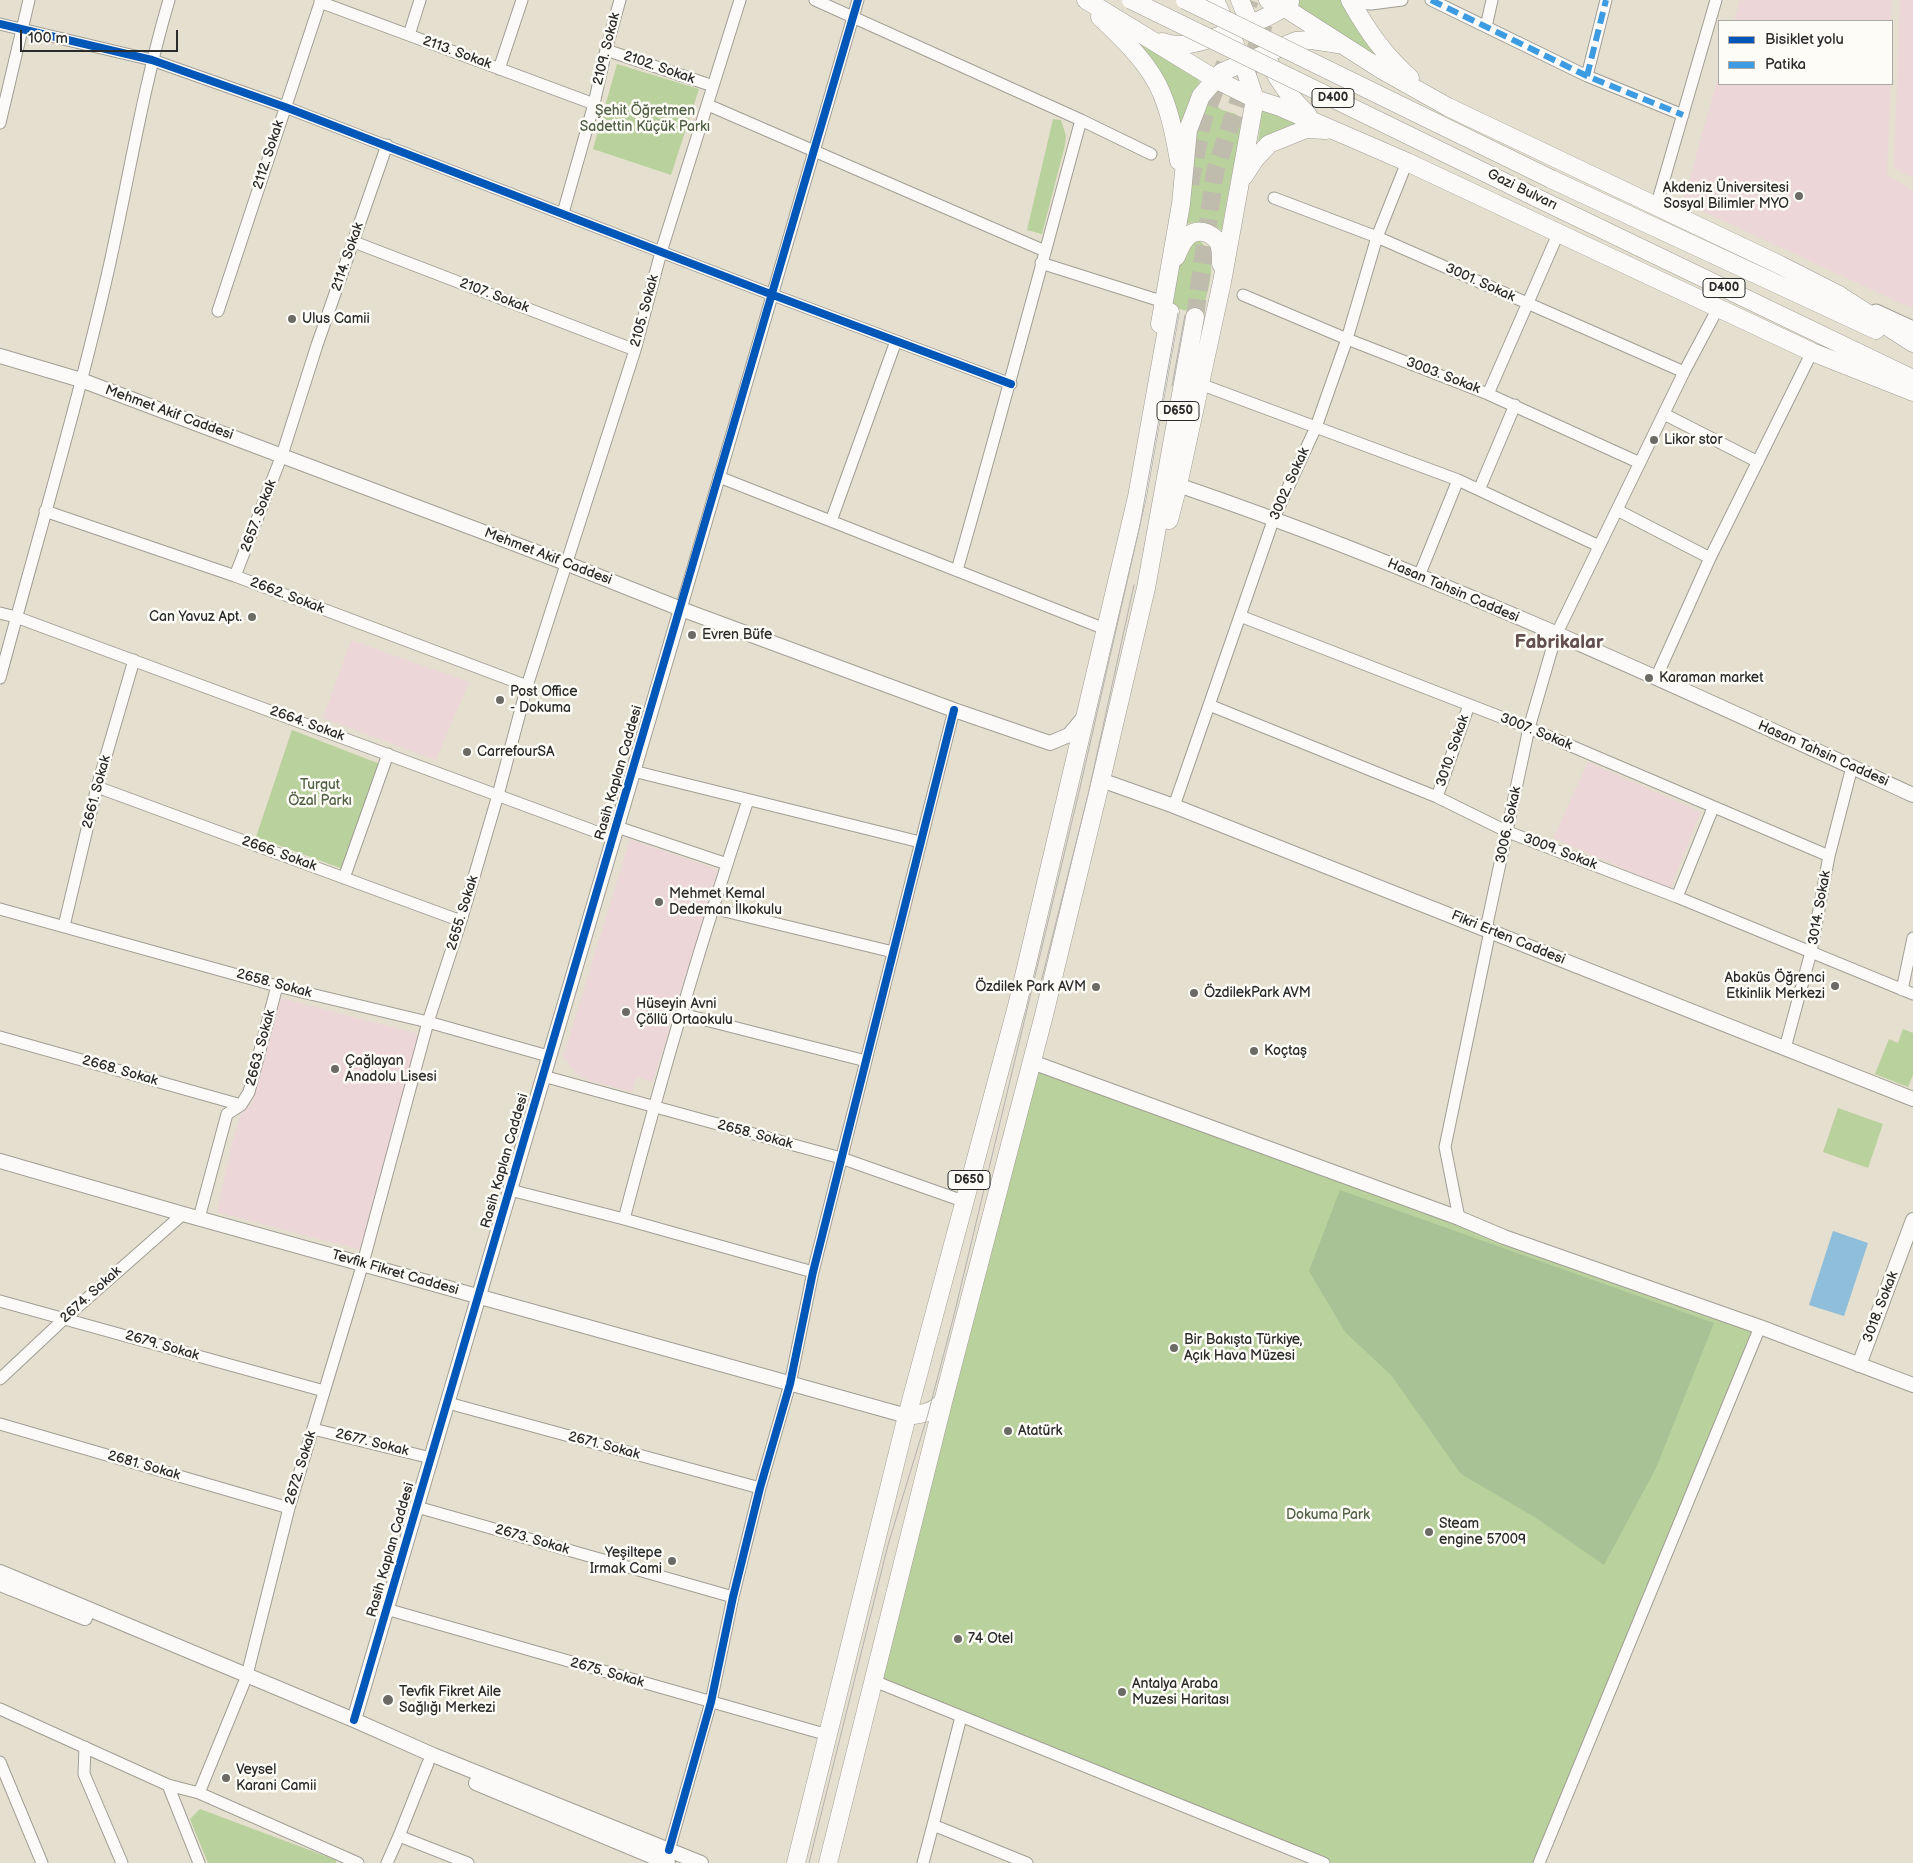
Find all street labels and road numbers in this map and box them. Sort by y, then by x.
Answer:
street label: 2109. Sokak [590,11,624,87]
street label: 2113. Sokak [420,33,494,73]
street label: 2102. Sokak [621,48,697,88]
road number: D400 [1312,89,1354,108]
street label: 2112. Sokak [250,118,288,192]
street label: Gazi Bulvarı [1484,166,1560,214]
street label: 2114. Sokak [328,220,368,294]
street label: 3001. Sokak [1442,260,1518,306]
street label: 2105. Sokak [627,273,663,349]
street label: 2107. Sokak [457,275,531,317]
road number: D400 [1703,278,1745,298]
street label: 3003. Sokak [1404,354,1482,398]
street label: Mehmet Akif Caddesi [103,382,235,444]
road number: D650 [1157,402,1199,421]
street label: 3002. Sokak [1267,445,1313,523]
street label: 2657. Sokak [238,477,280,555]
street label: Mehmet Akif Caddesi [482,525,614,589]
street label: Hasan Tahsin Caddesi [1385,556,1521,626]
street label: 2662. Sokak [248,574,326,618]
street label: 2664. Sokak [267,703,347,745]
street label: Rasih Kaplan Caddesi [592,704,646,842]
street label: 3007. Sokak [1497,710,1575,754]
street label: 3010. Sokak [1433,713,1473,789]
street label: Hasan Tahsin Caddesi [1755,718,1891,790]
street label: 2661. Sokak [79,754,115,830]
street label: 3006. Sokak [1493,785,1525,865]
street label: 3009. Sokak [1521,830,1599,874]
street label: 2666. Sokak [239,833,319,875]
street label: 3014. Sokak [1805,870,1835,946]
street label: 2655. Sokak [444,874,482,952]
street label: Fikri Erten Caddesi [1449,907,1567,969]
street label: 2658. Sokak [234,966,314,1002]
street label: 2663. Sokak [243,1008,279,1088]
street label: 2668. Sokak [80,1052,160,1090]
street label: Rasih Kaplan Caddesi [478,1092,532,1230]
street label: 2658. Sokak [715,1117,795,1153]
road number: D650 [948,1170,990,1190]
street label: Tevfik Fikret Caddesi [330,1247,460,1299]
street label: 2674. Sokak [57,1263,125,1327]
street label: 3018. Sokak [1860,1269,1902,1345]
street label: 2679. Sokak [123,1327,201,1365]
street label: 2677. Sokak [334,1426,410,1460]
street label: 2671. Sokak [566,1428,642,1464]
street label: 2672. Sokak [282,1429,320,1507]
street label: 2681. Sokak [106,1448,182,1484]
street label: Rasih Kaplan Caddesi [364,1481,418,1619]
street label: 2673. Sokak [493,1521,571,1559]
street label: 2675. Sokak [568,1654,646,1692]

